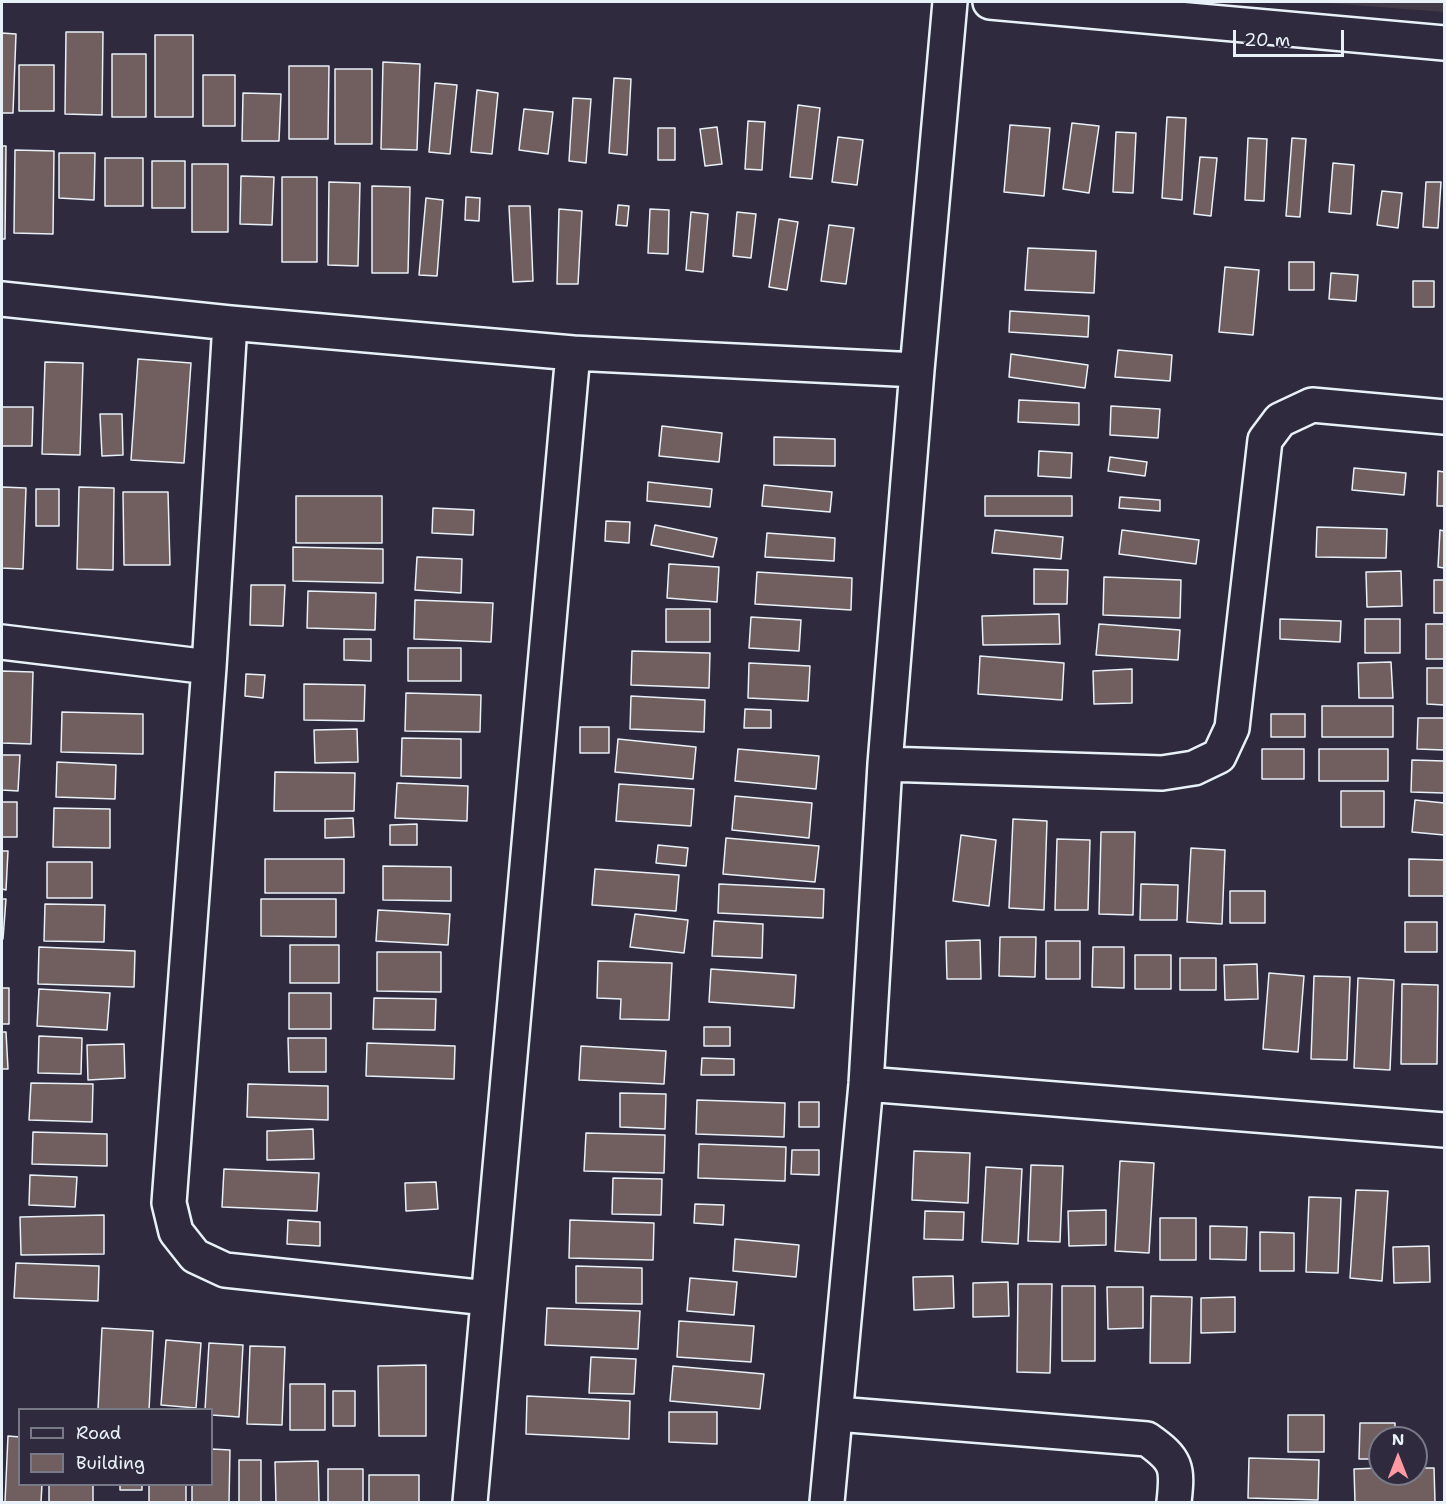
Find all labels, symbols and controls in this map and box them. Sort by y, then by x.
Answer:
scale bar [1236,18,1347,56]
text: 20 m [1244,28,1290,52]
legend [18,1408,213,1486]
text: Road [76,1421,121,1445]
north arrow [1368,1426,1428,1486]
text: N [1392,1429,1404,1450]
text: Building [76,1451,145,1475]

